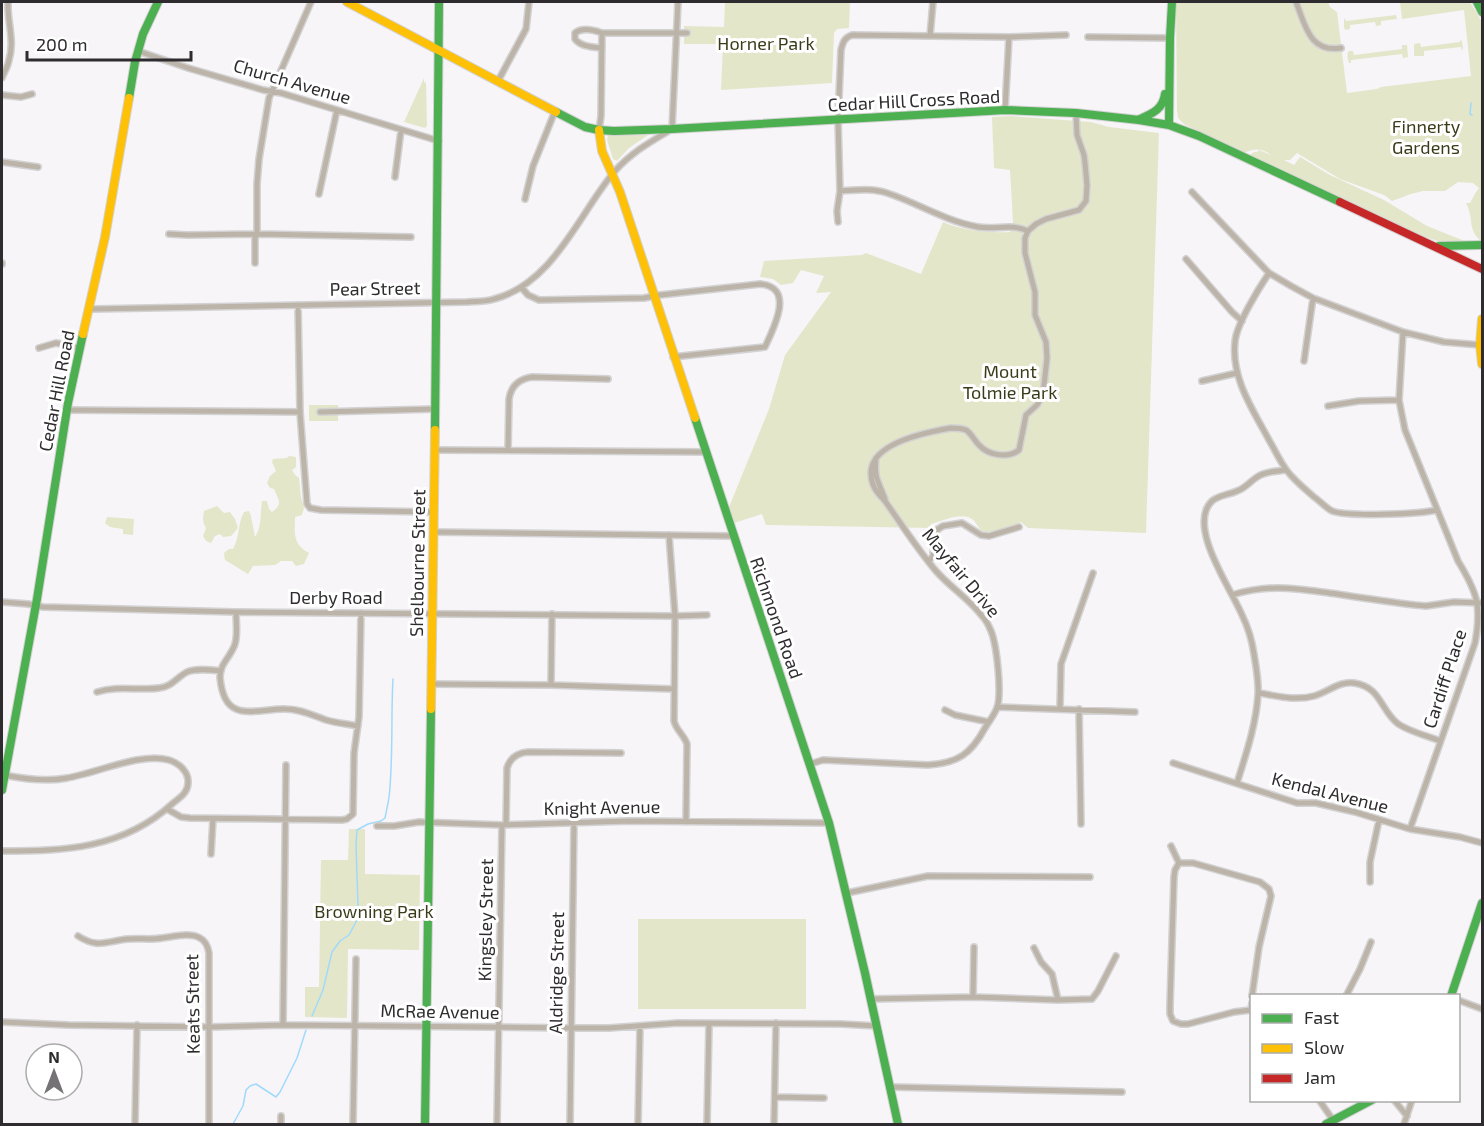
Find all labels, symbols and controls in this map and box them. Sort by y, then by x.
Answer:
scale bar [27,24,190,62]
park label: Horner Park [717,32,815,54]
text: 200 m [36,33,88,55]
street label: Church Avenue [231,54,354,108]
street label: Cedar Hill Cross Road [827,84,1001,116]
park label: Finnerty Gardens [1392,115,1461,158]
street label: Pear Street [329,276,421,300]
street label: Cedar Hill Road [33,328,79,453]
park label: Mount Tolmie Park [963,360,1057,403]
street label: Shelbourne Street [405,489,429,637]
street label: Mayfair Drive [918,523,1006,622]
street label: Richmond Road [746,554,808,681]
street label: Derby Road [289,586,383,608]
street label: Cardiff Place [1418,626,1470,731]
street label: Kendal Avenue [1270,767,1391,817]
street label: Knight Avenue [543,795,661,819]
street label: Kingsley Street [473,858,497,982]
park label: Browning Park [314,900,434,922]
street label: Aldridge Street [544,911,568,1034]
street label: Keats Street [180,954,204,1054]
legend [1250,994,1460,1102]
street label: McRae Avenue [380,999,500,1023]
text: Fast [1304,1006,1339,1028]
text: Slow [1304,1036,1345,1058]
north arrow [24,1042,84,1102]
text: N [48,1047,60,1066]
text: Jam [1304,1066,1336,1088]

